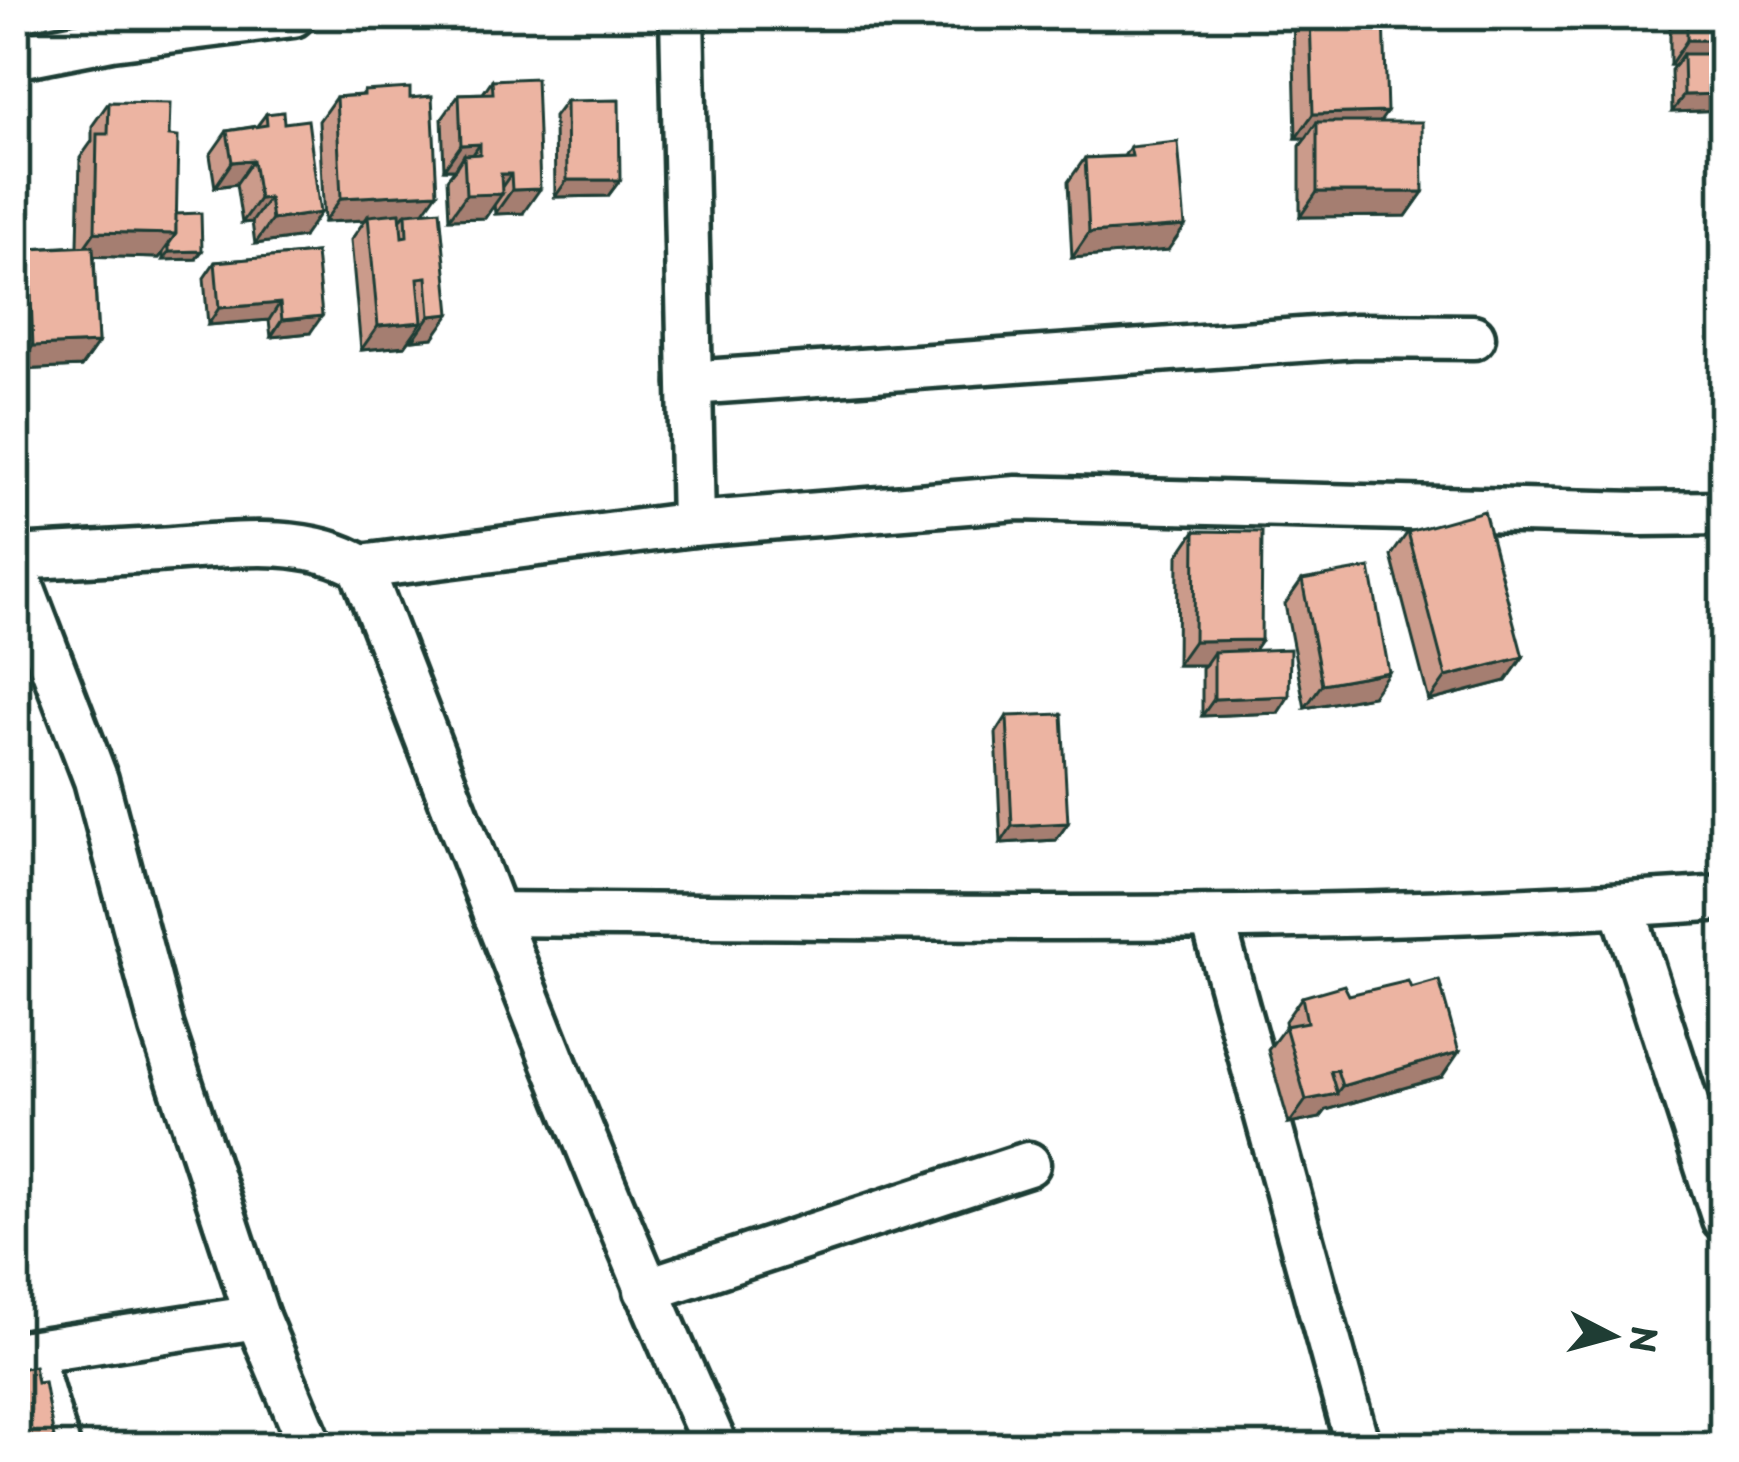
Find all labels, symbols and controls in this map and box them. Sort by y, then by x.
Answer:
north arrow [1553,1276,1673,1396]
text: N [1619,1324,1671,1355]

